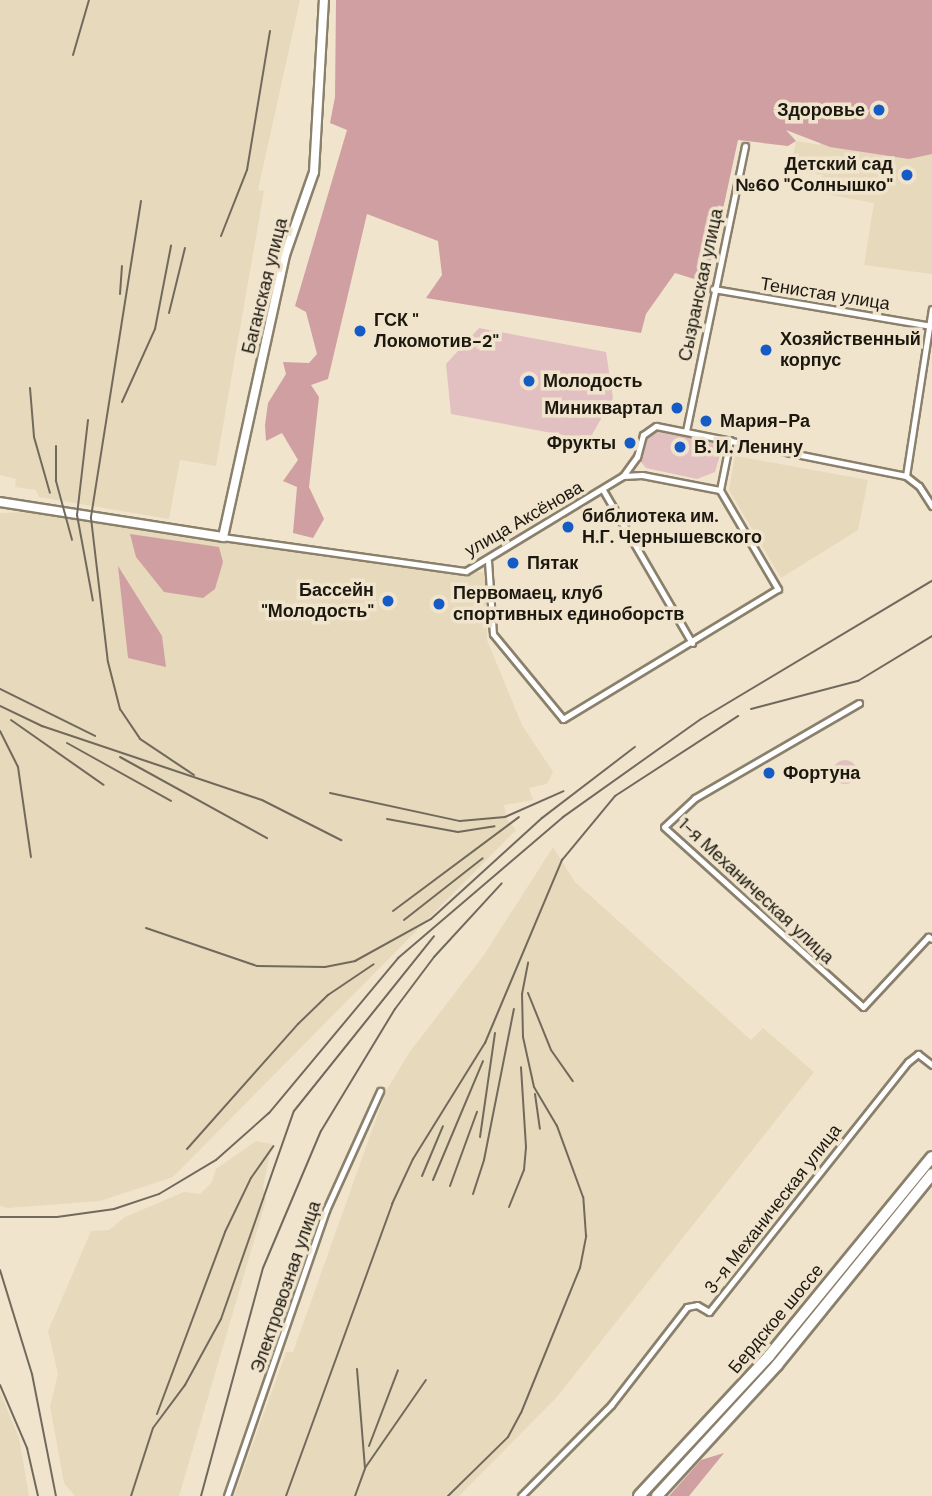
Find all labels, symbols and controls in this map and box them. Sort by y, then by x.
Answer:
place label: Здоровье [777,99,865,121]
marker: Здоровье [871,102,887,118]
place label: Детский сад №60 "Солнышко" [735,154,893,196]
marker: Детский сад №60 "Солнышко" [899,167,915,183]
street label: Сызранская улица [674,207,728,363]
street label: Баганская улица [238,216,292,356]
street label: Тенистая улица [759,273,891,315]
place label: ГСК " Локомотив-2" [374,310,499,352]
marker: ГСК " Локомотив-2" [352,323,368,339]
place label: Хозяйственный корпус [780,329,921,372]
marker: Хозяйственный корпус [758,342,774,358]
place label: Молодость [543,370,643,392]
marker: Молодость [521,373,537,389]
place label: Миниквартал [544,397,663,419]
marker: Миниквартал [669,400,685,416]
place label: Мария-Ра [720,410,810,432]
marker: Мария-Ра [698,413,714,429]
place label: Фрукты [547,432,616,454]
marker: Фрукты [622,435,638,451]
place label: В. И. Ленину [694,436,803,458]
marker: В. И. Ленину [672,439,688,455]
street label: улица Аксёнова [461,476,587,562]
place label: библиотека им. Н.Г. Чернышевского [582,506,762,548]
marker: библиотека им. Н.Г. Чернышевского [560,519,576,535]
place label: Пятак [527,552,578,574]
marker: Пятак [505,555,521,571]
place label: Бассейн "Молодость" [261,580,374,622]
place label: Первомаец, клуб спортивных единоборств [453,583,684,626]
marker: Бассейн "Молодость" [380,593,396,609]
marker: Первомаец, клуб спортивных единоборств [431,596,447,612]
place label: Фортуна [783,762,860,784]
marker: Фортуна [761,765,777,781]
street label: 1-я Механическая улица [674,813,838,969]
street label: 3-я Механическая улица [700,1120,846,1298]
street label: Электровозная улица [246,1198,326,1376]
street label: Бердское шоссе [724,1260,828,1378]

